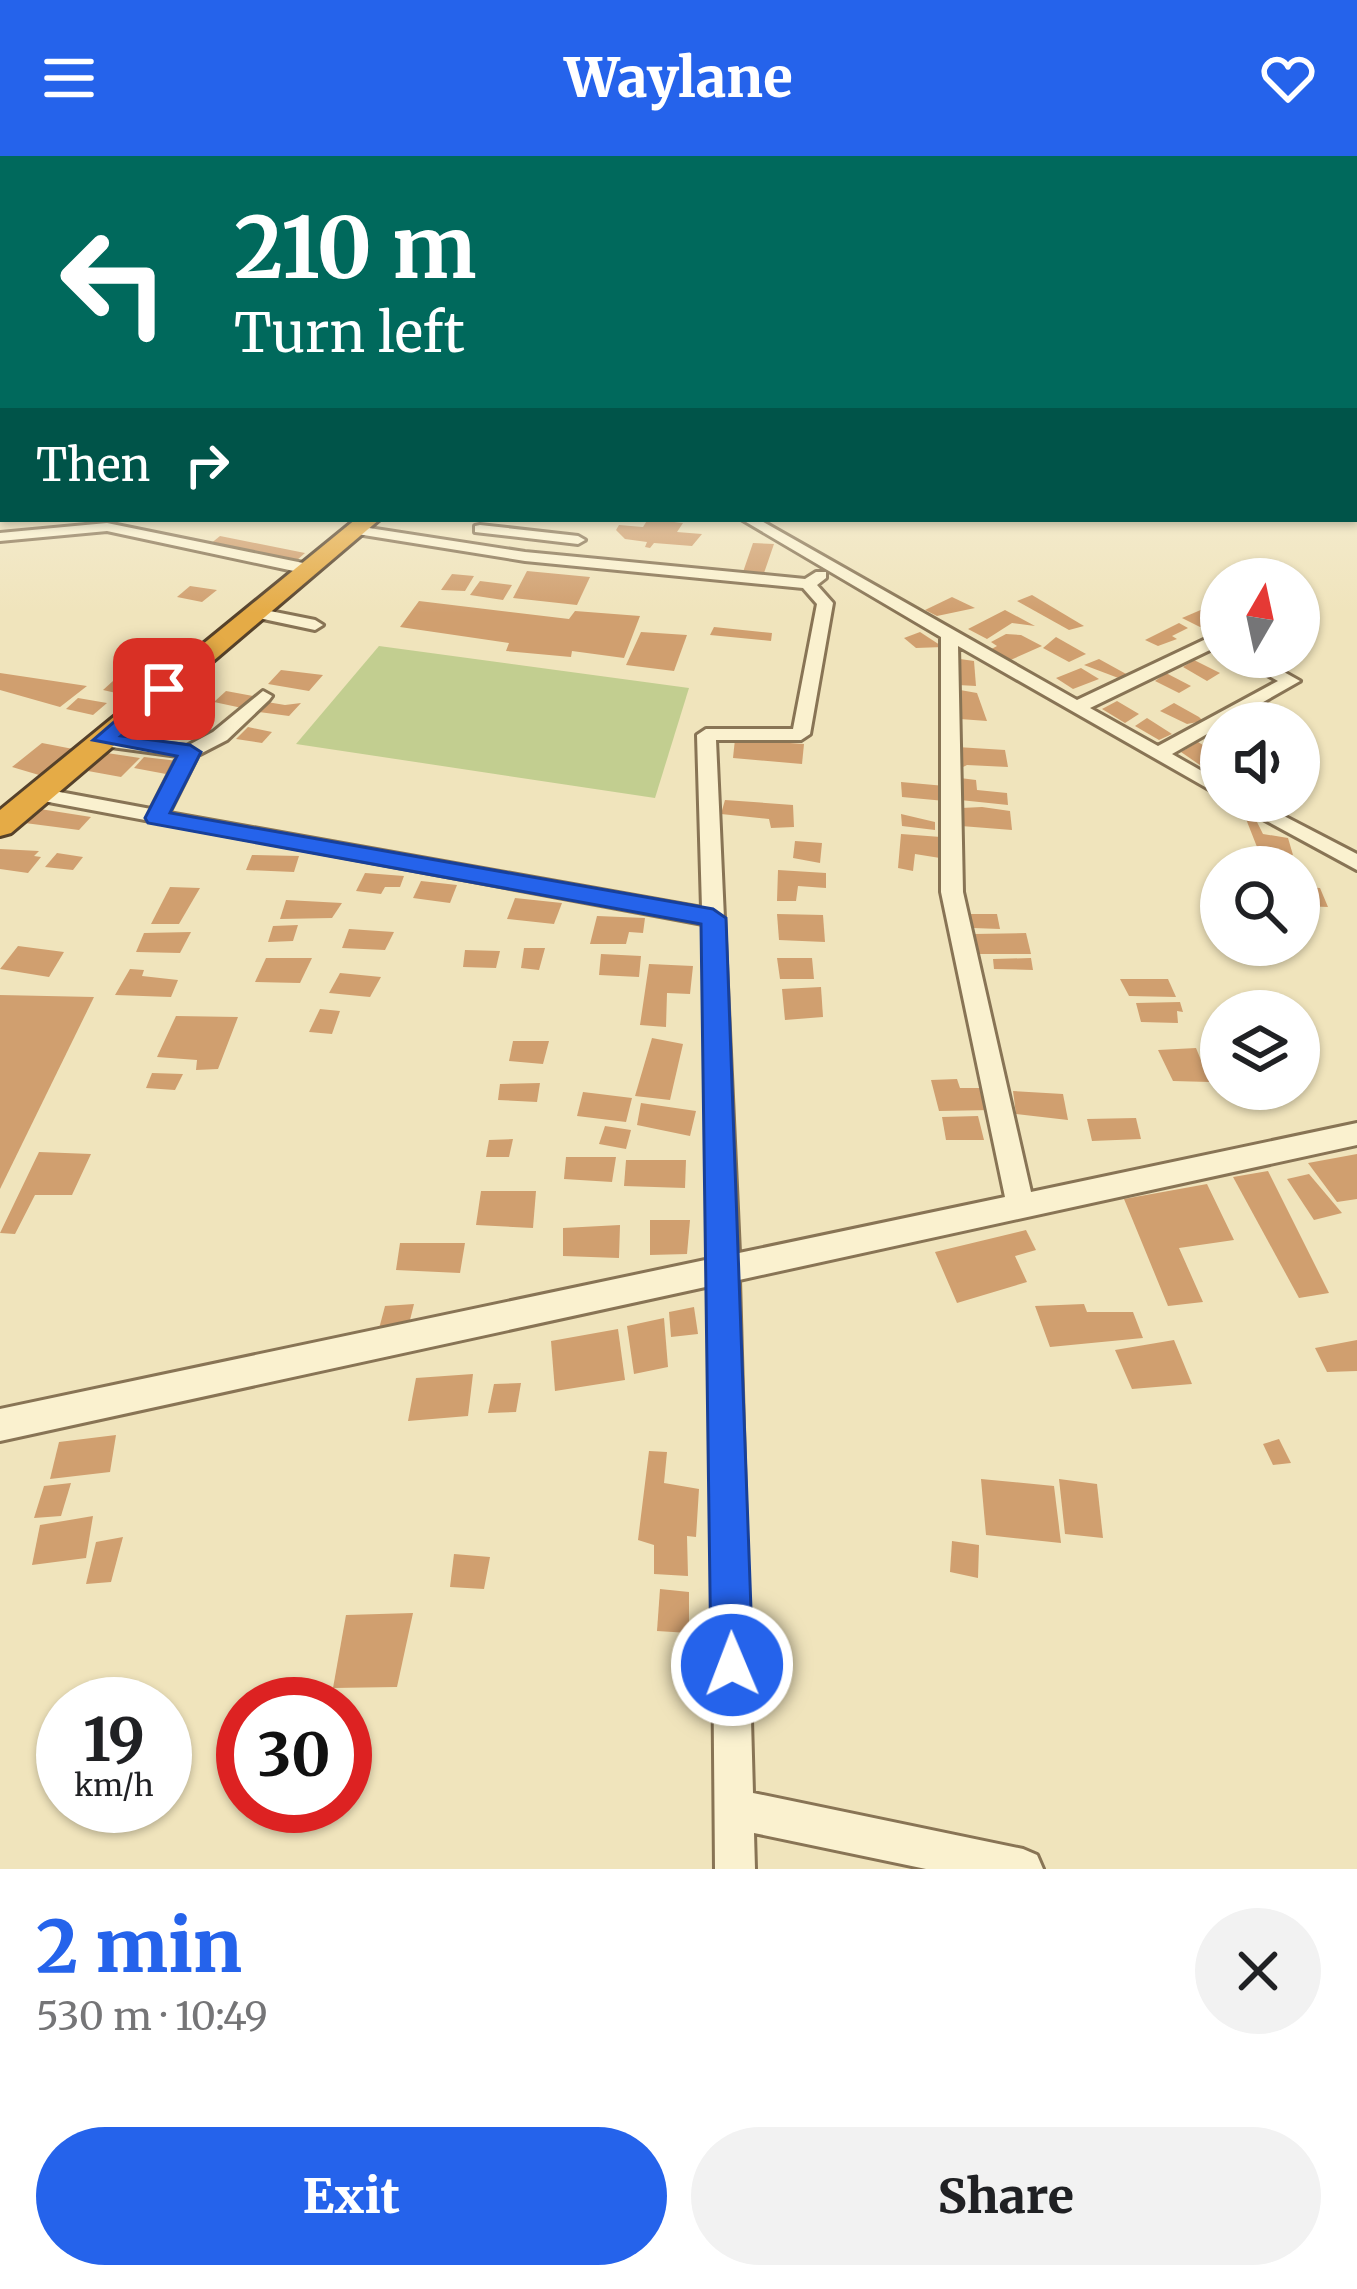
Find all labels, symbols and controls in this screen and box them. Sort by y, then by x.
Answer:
text: Waylane [564,44,793,112]
icon: menu [36,45,102,111]
icon: heart [1255,45,1321,111]
text: 210 m [234,195,477,301]
icon: left [36,204,192,360]
text: Turn left [234,299,465,367]
icon: right [174,432,240,498]
text: Then [36,437,150,493]
north arrow [1200,558,1320,678]
map controls [1200,558,1320,1110]
pin [113,638,215,740]
icon: arrive [131,656,197,722]
button: sound [1200,702,1320,822]
button: search [1200,846,1320,966]
button: layers [1200,990,1320,1110]
position arrow [669,1602,795,1728]
speed limit sign: 30 [216,1677,372,1833]
text: 19 [83,1702,145,1777]
text: km/h [74,1766,154,1804]
text: 2 min [36,1901,242,1992]
button: close [1195,1908,1321,2034]
text: 530 m · 10:49 [36,1992,268,2041]
button: Exit [36,2127,667,2265]
button: Share [691,2127,1321,2265]

